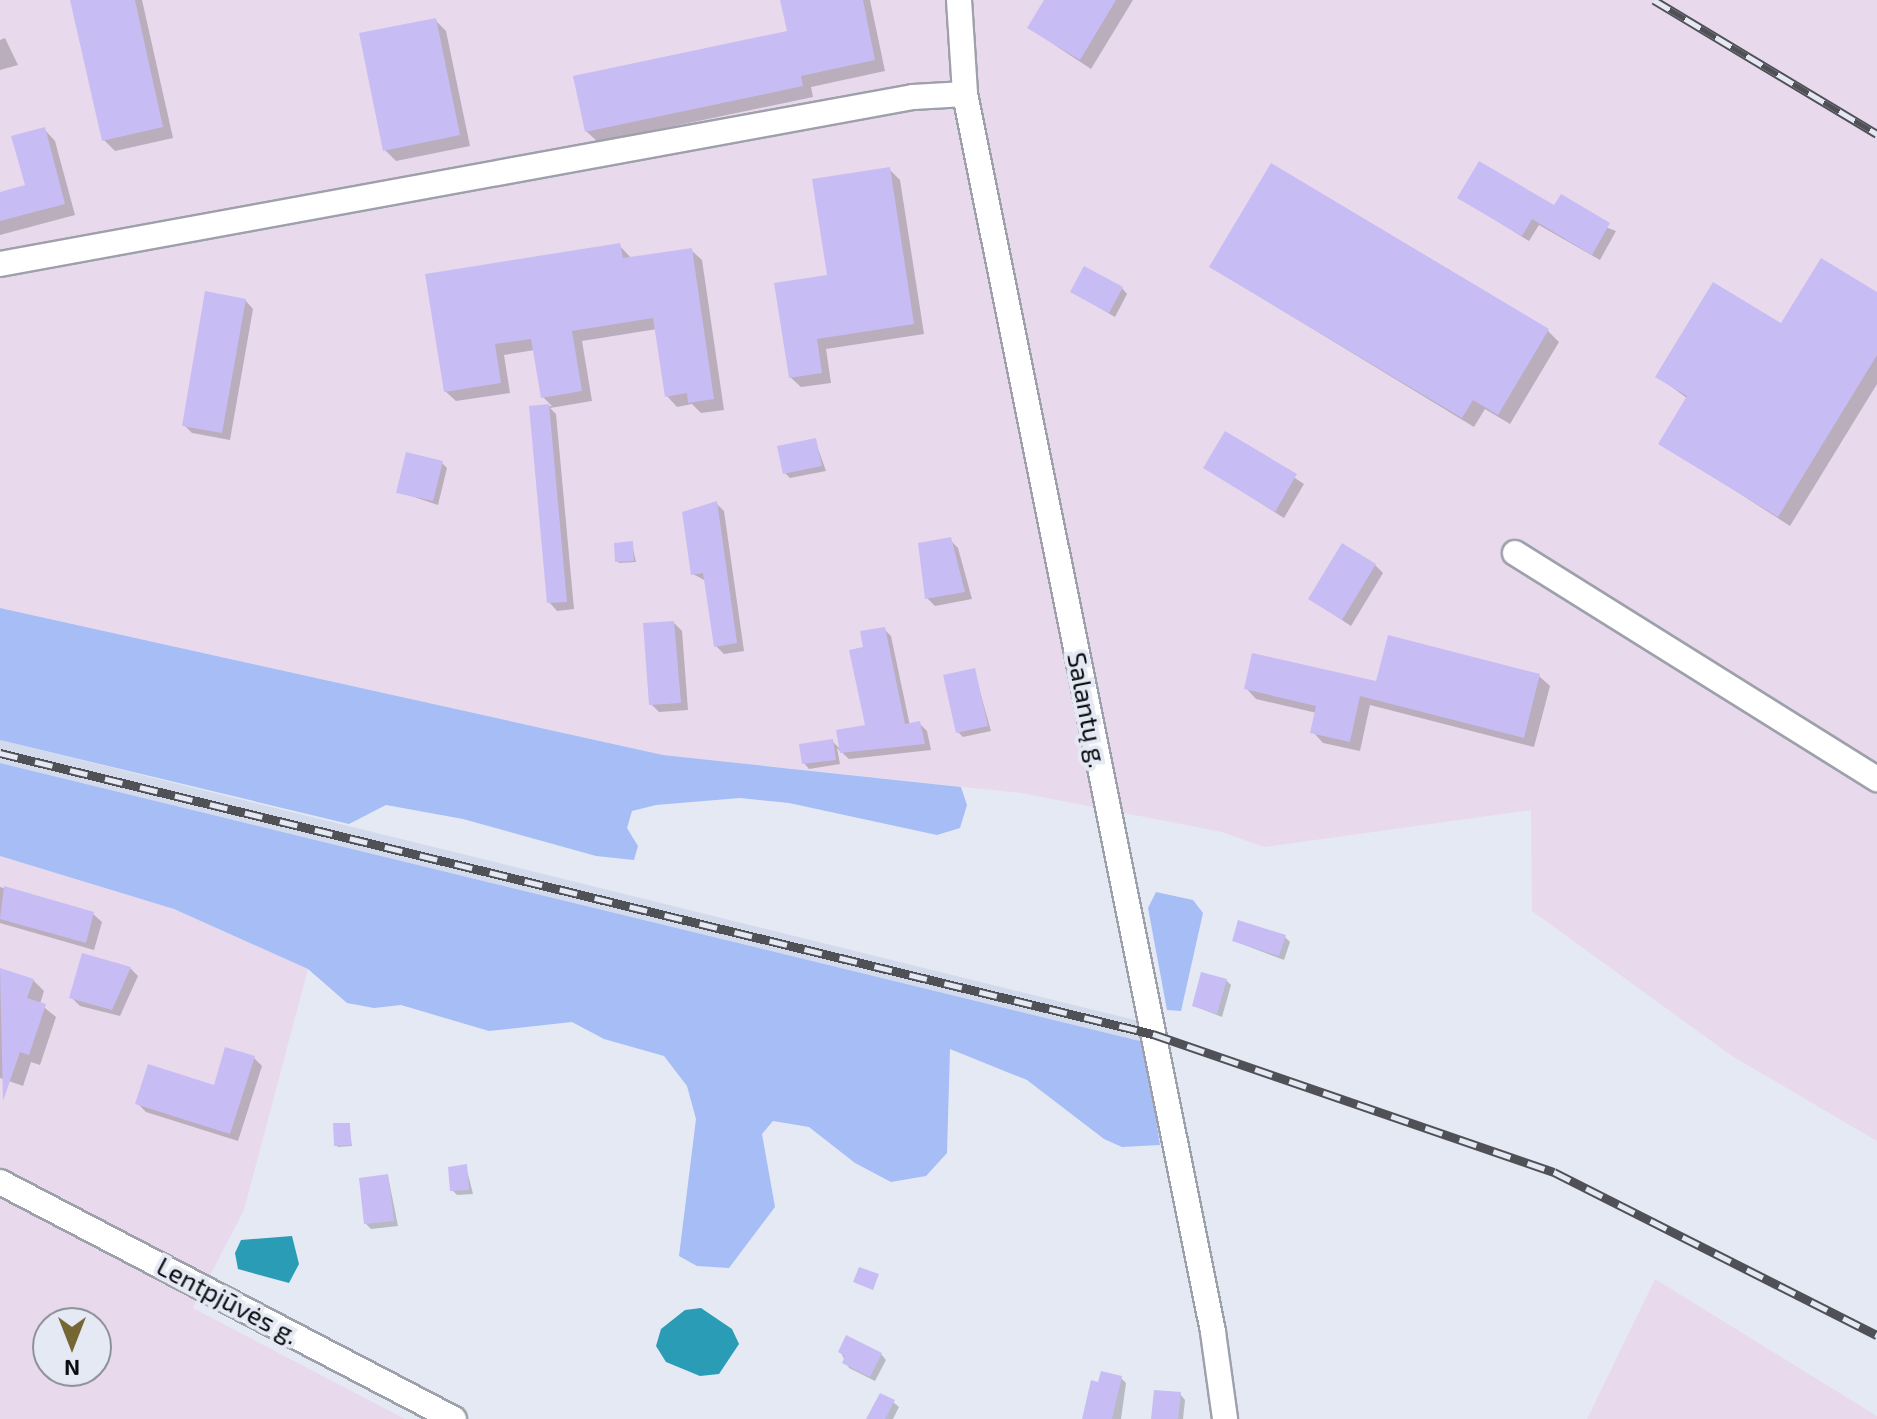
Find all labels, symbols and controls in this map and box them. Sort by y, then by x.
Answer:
street label: Salantų g. [1062,650,1114,770]
street label: Lentpjūvės g. [152,1250,304,1350]
north arrow [32,1307,112,1387]
text: N [64,1356,80,1382]

